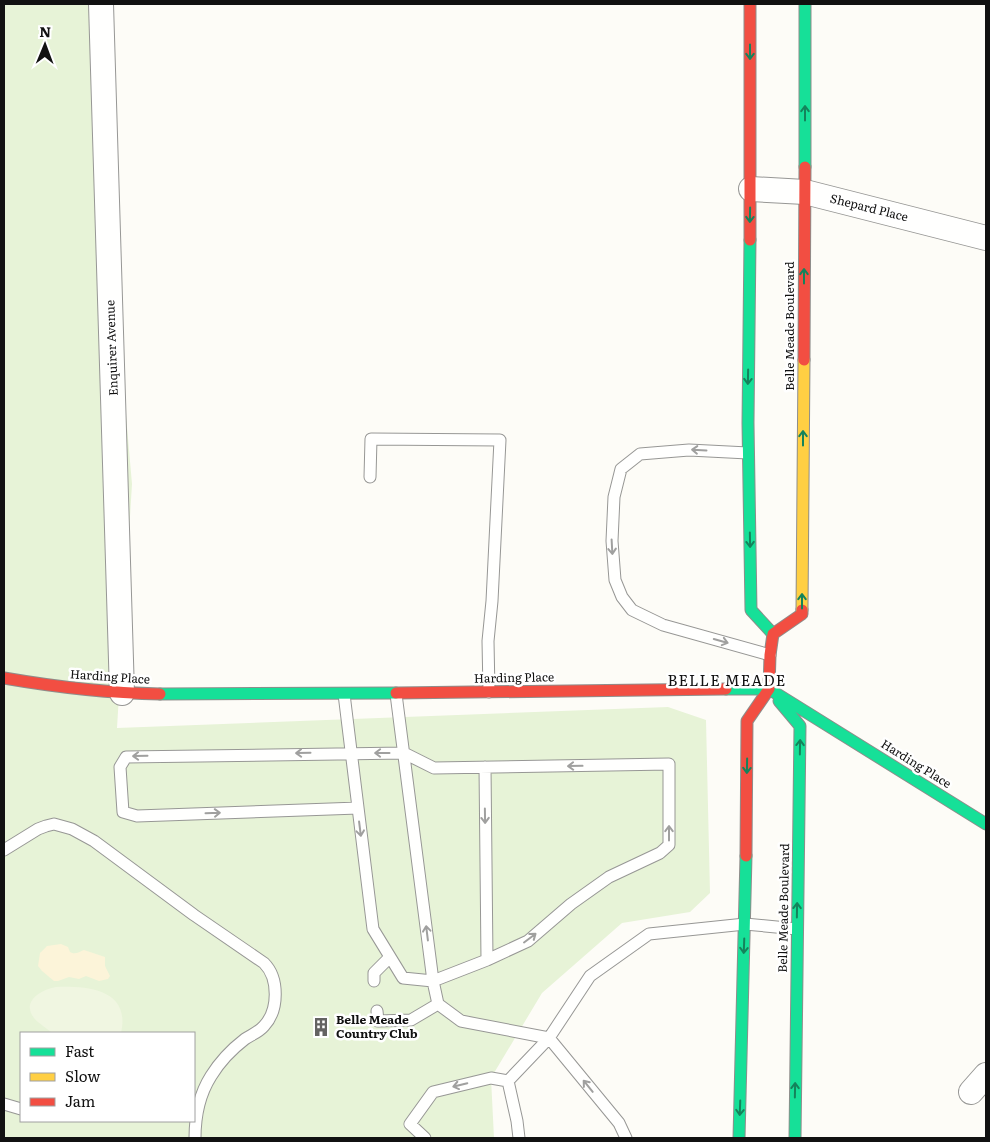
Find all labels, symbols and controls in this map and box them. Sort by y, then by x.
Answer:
north arrow [20,20,70,70]
text: N [39,21,52,41]
one-way arrow [745,44,755,60]
one-way arrow [800,105,810,122]
street label: Shepard Place [828,189,910,225]
one-way arrow [745,206,755,223]
street label: Belle Meade Boulevard [780,261,798,391]
one-way arrow [799,268,809,284]
street label: Enquirer Avenue [100,300,122,396]
one-way arrow [743,369,753,385]
one-way arrow [798,430,808,446]
one-way arrow [692,446,708,455]
one-way arrow [745,532,755,548]
one-way arrow [608,539,617,555]
one-way arrow [797,593,807,609]
one-way arrow [713,636,729,646]
street label: Harding Place [69,664,151,688]
street label: Harding Place [474,667,554,687]
district label: BELLE MEADE [668,668,786,691]
street label: Harding Place [878,734,955,792]
one-way arrow [795,739,805,756]
one-way arrow [374,748,390,758]
one-way arrow [295,749,311,758]
one-way arrow [133,751,149,761]
one-way arrow [742,758,752,774]
one-way arrow [568,761,584,770]
one-way arrow [481,807,490,823]
one-way arrow [205,808,221,818]
one-way arrow [356,821,366,837]
one-way arrow [664,825,674,842]
street label: Belle Meade Boulevard [773,842,793,973]
one-way arrow [792,902,802,918]
one-way arrow [422,925,432,941]
one-way arrow [523,933,536,944]
one-way arrow [740,938,749,954]
place label: Belle Meade Country Club [336,1010,418,1042]
building icon: Belle Meade Country Club [310,1016,332,1038]
legend [20,1032,195,1122]
text: Fast [65,1039,94,1062]
text: Slow [65,1064,100,1087]
one-way arrow [583,1079,594,1092]
one-way arrow [453,1081,469,1090]
one-way arrow [790,1082,800,1098]
text: Jam [65,1089,96,1112]
one-way arrow [735,1100,744,1116]

